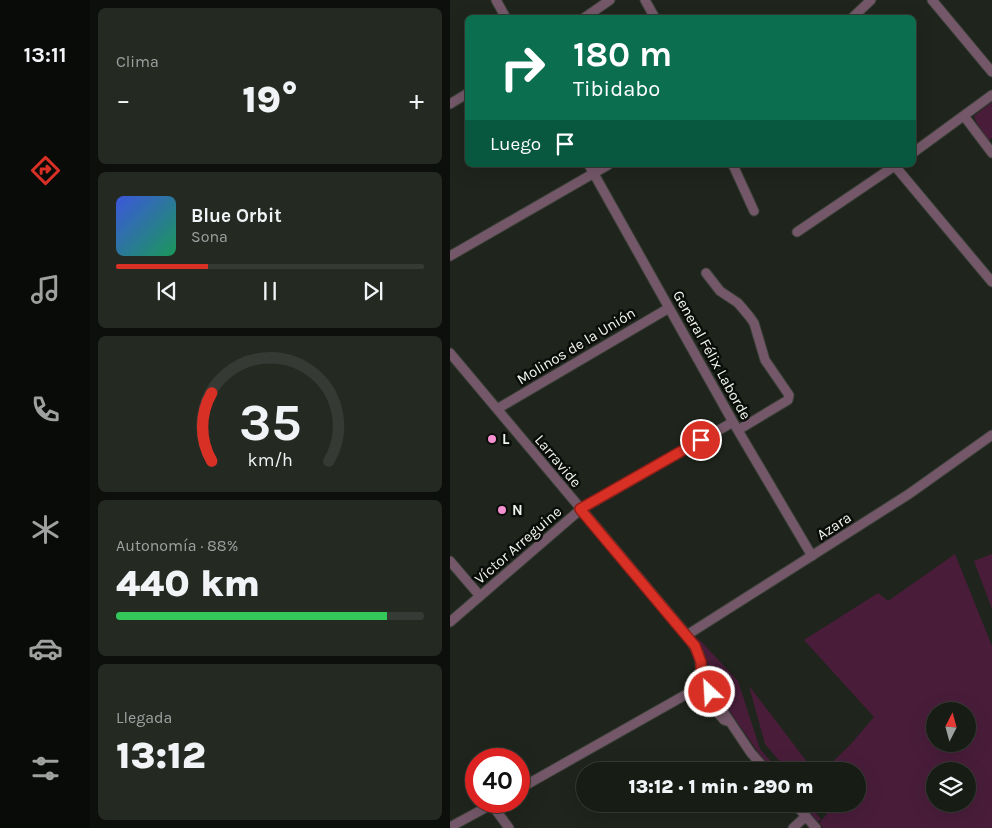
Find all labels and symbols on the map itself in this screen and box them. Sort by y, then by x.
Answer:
street label: General Félix Laborde [669,287,755,423]
street label: Molinos de la Unión [513,304,639,388]
pin [680,419,722,461]
place label: L [502,430,510,448]
street label: Larravide [531,431,585,491]
marker: L [486,433,498,445]
place label: N [512,501,523,519]
street label: Víctor Arreguine [471,502,565,588]
marker: N [496,504,508,516]
street label: Azara [813,508,855,544]
position arrow [683,665,735,717]
north arrow [926,702,976,752]
speed limit sign: 40 [465,748,530,813]

